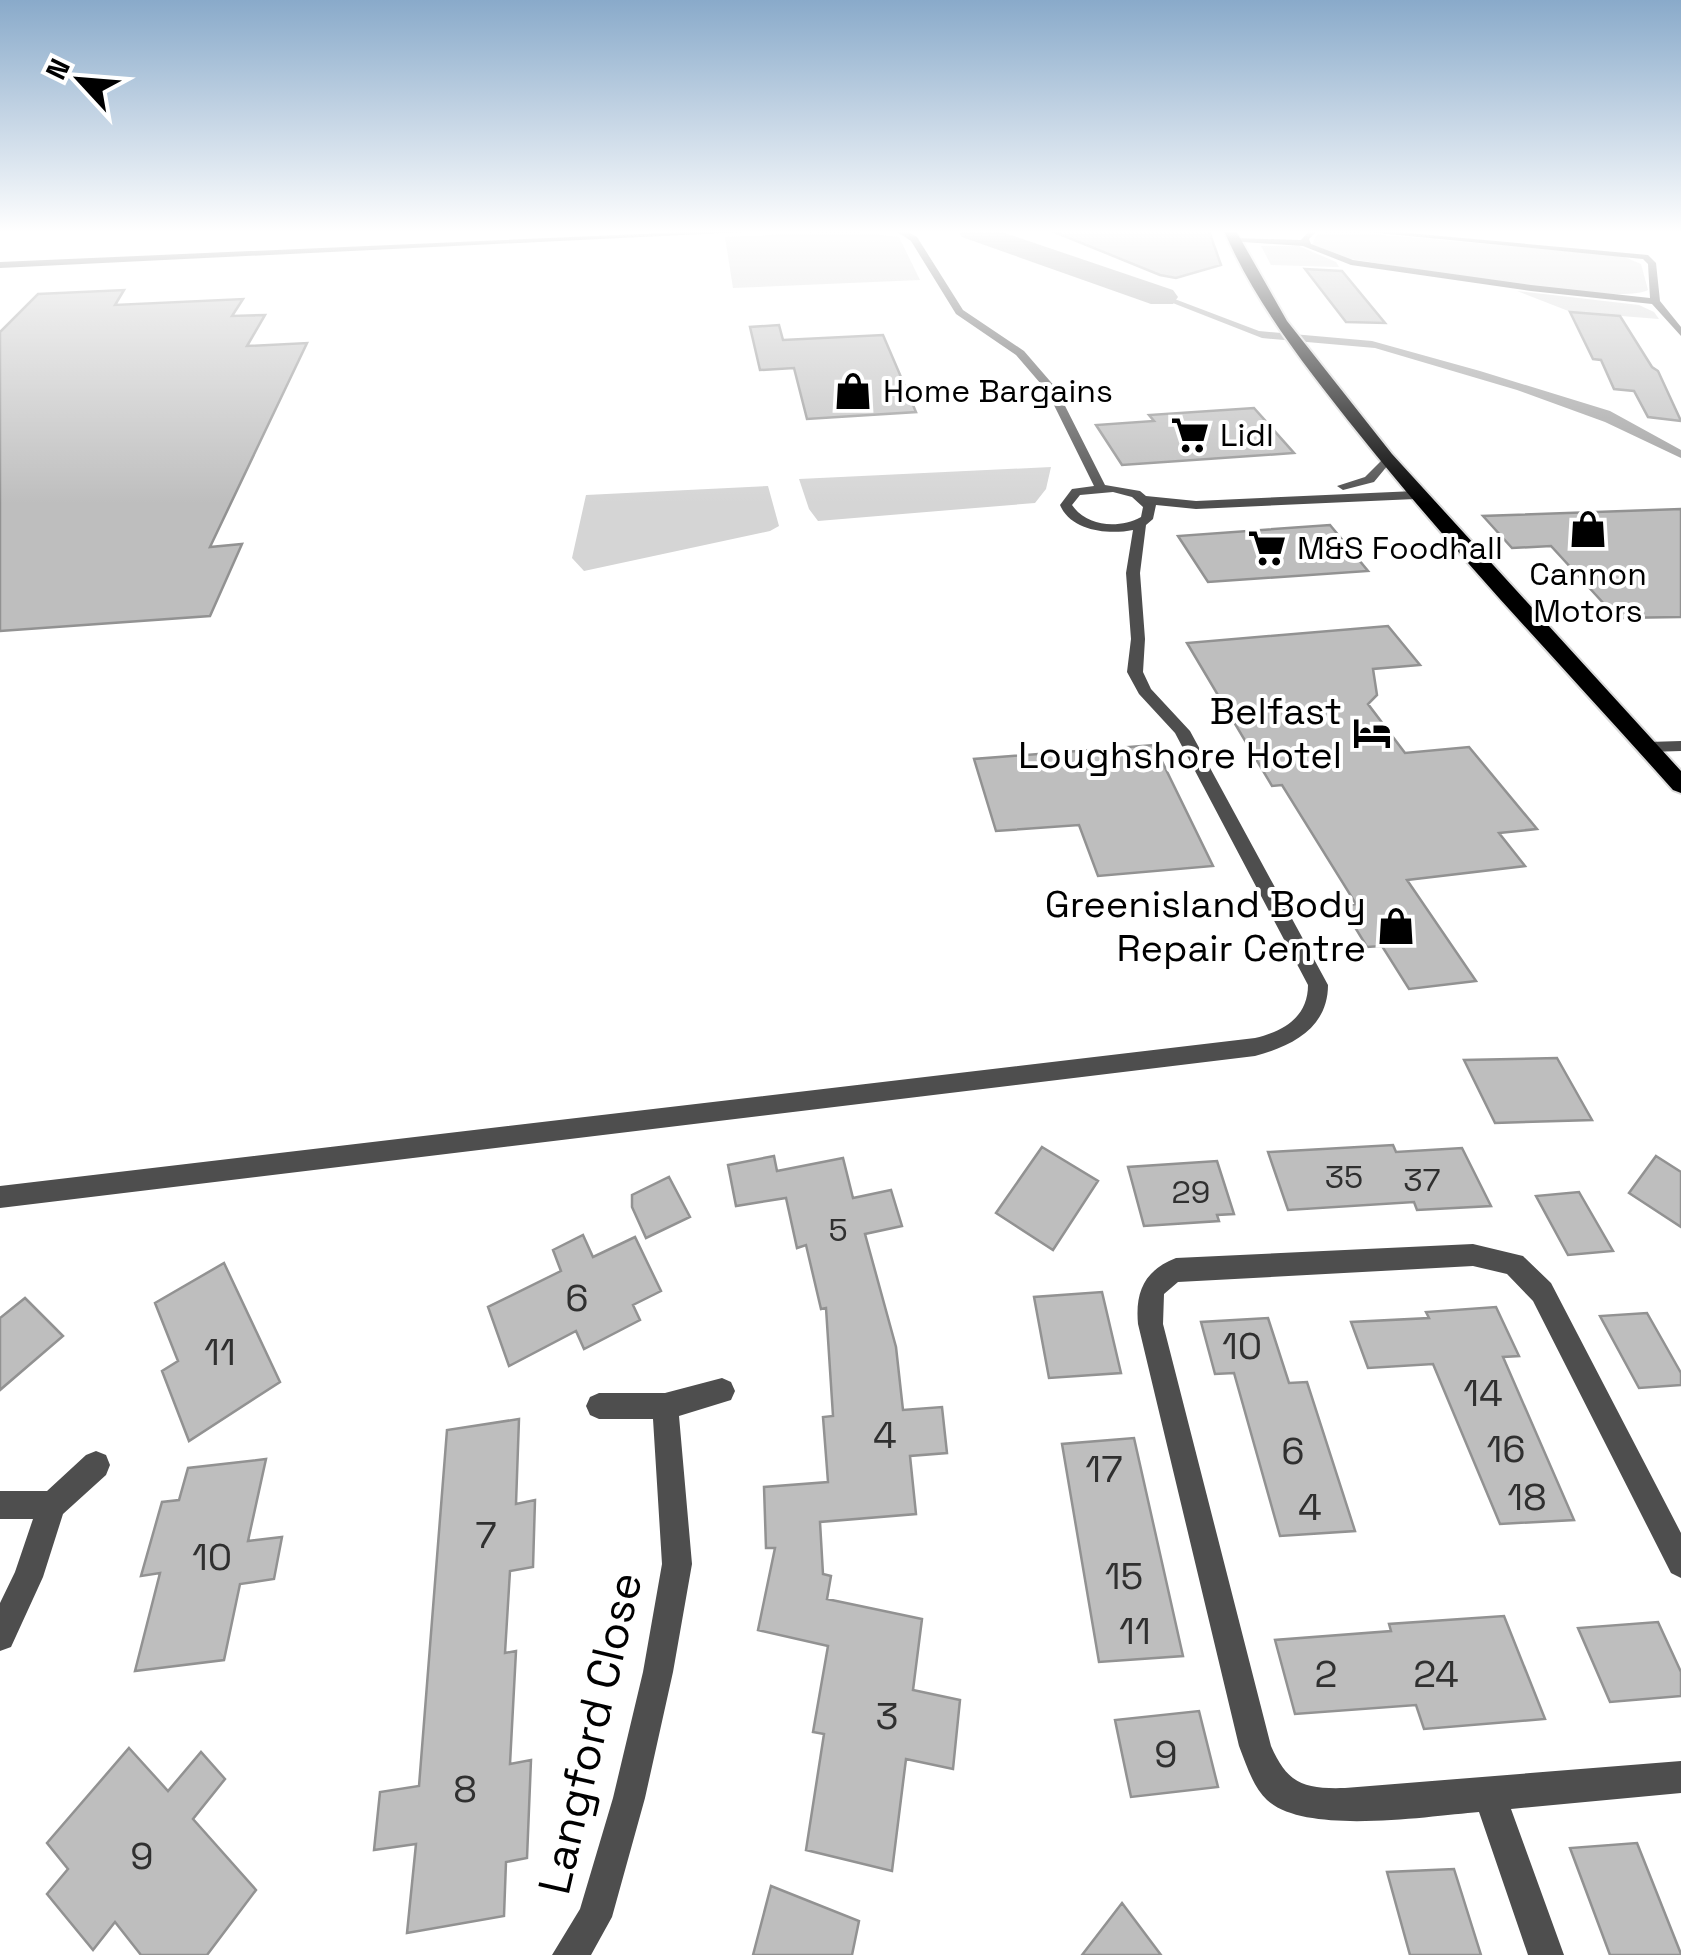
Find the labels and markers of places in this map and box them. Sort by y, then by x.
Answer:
shop icon: Home Bargains [832,370,874,412]
place label: Home Bargains [883,371,1113,411]
supermarket icon: Lidl [1169,414,1211,456]
place label: Lidl [1220,415,1274,455]
shop icon: Cannon Motors [1567,508,1609,550]
supermarket icon: M&S Foodhall [1246,527,1288,569]
place label: M&S Foodhall [1297,528,1503,568]
place label: Cannon Motors [1529,554,1647,631]
place label: Belfast Loughshore Hotel [1018,687,1342,779]
hotel icon: Belfast Loughshore Hotel [1351,712,1393,754]
place label: Greenisland Body Repair Centre [1045,880,1366,972]
shop icon: Greenisland Body Repair Centre [1375,905,1417,947]

